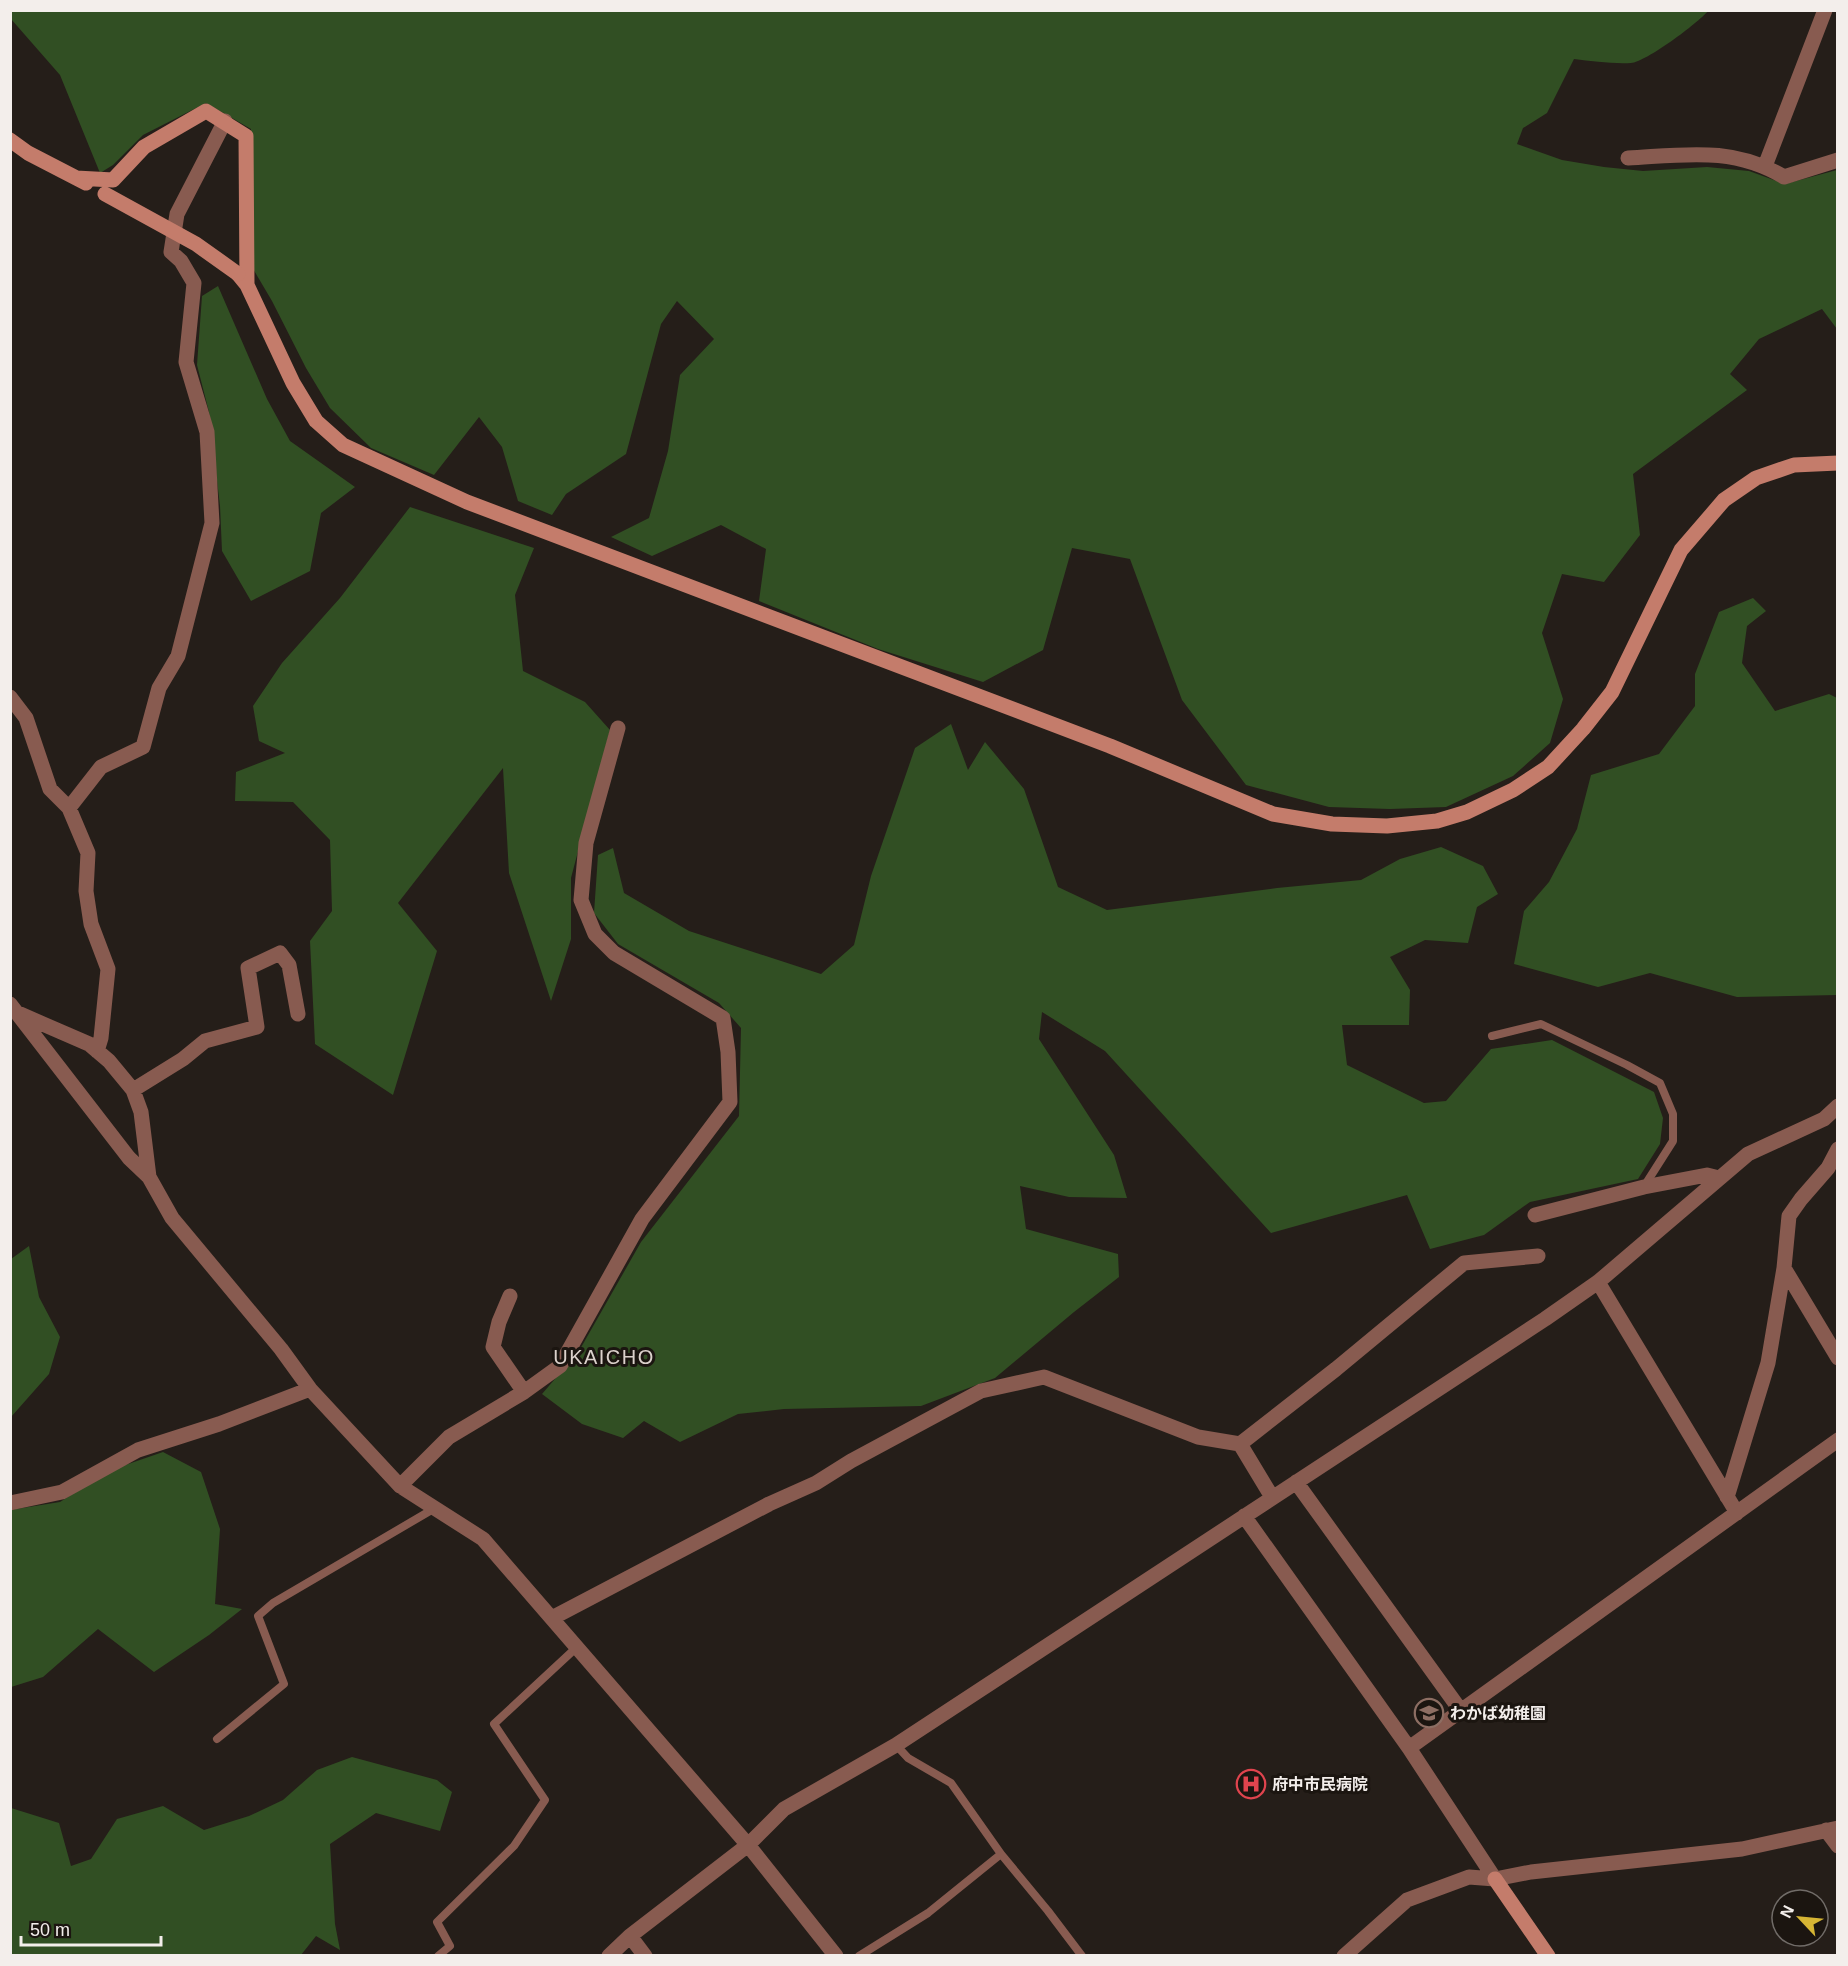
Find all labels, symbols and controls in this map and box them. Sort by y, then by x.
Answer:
district label: UKAICHO [553,1346,655,1368]
school or university icon: わかば幼稚園 [1413,1697,1445,1729]
place label: わかば幼稚園 [1450,1705,1546,1722]
hospital icon: 府中市民病院 [1235,1768,1267,1800]
place label: 府中市民病院 [1272,1776,1368,1793]
north arrow [1770,1888,1830,1948]
text: N [1777,1903,1797,1921]
scale bar [21,1909,160,1947]
text: 50 m [30,1920,70,1940]

